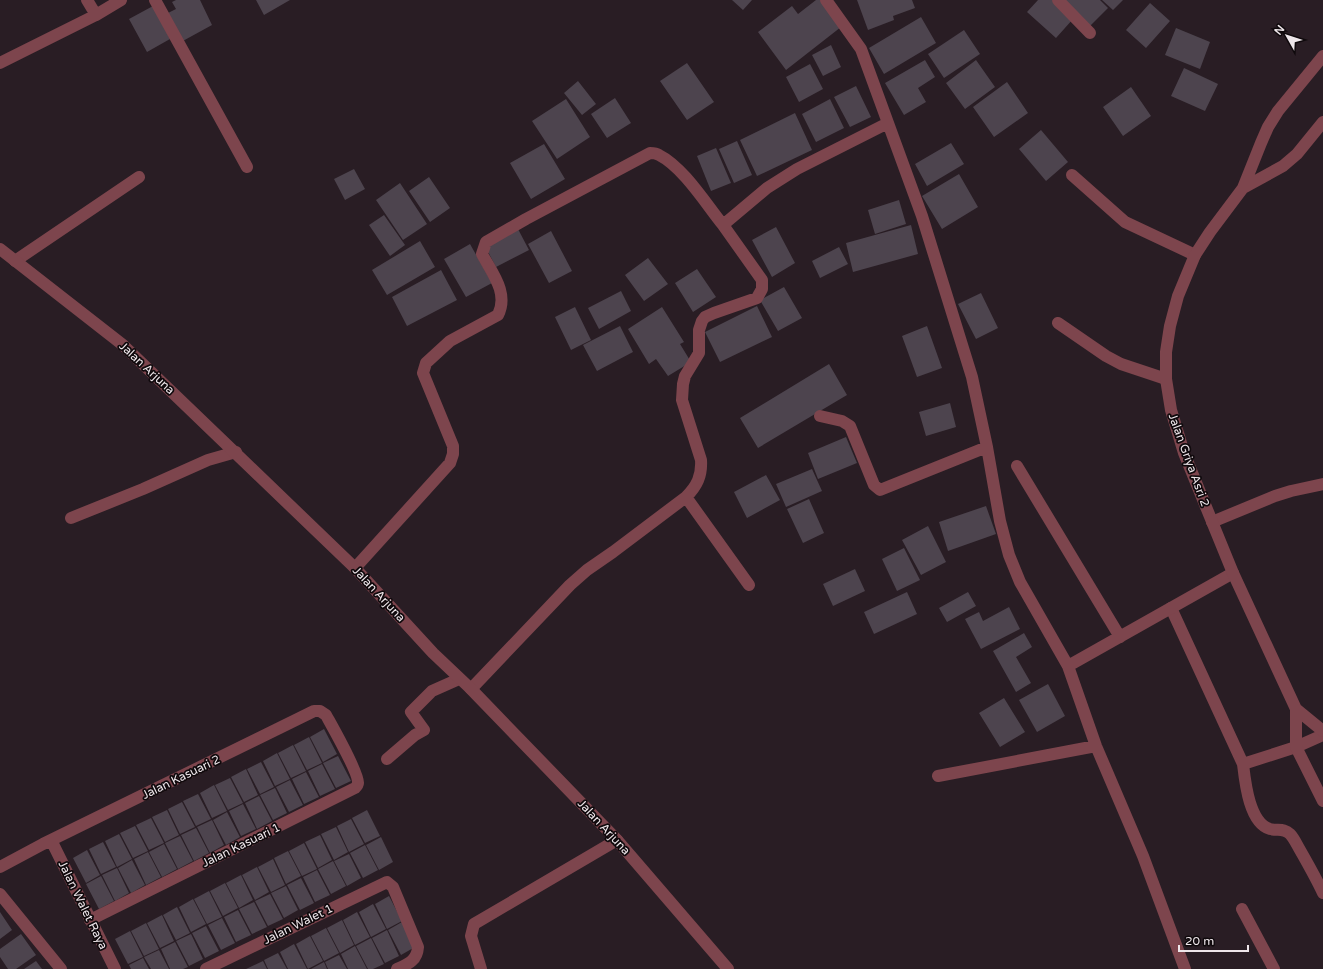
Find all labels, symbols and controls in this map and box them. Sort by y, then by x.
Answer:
north arrow [1267,16,1307,56]
text: N [1272,22,1287,38]
street label: Jalan Arjuna [116,339,178,397]
street label: Jalan Griya Asri 2 [1166,411,1212,509]
street label: Jalan Arjuna [350,563,408,625]
street label: Jalan Kasuari 2 [140,752,222,802]
street label: Jalan Arjuna [575,796,633,858]
street label: Jalan Kasuari 1 [200,820,282,870]
street label: Jalan Walet Raya [56,858,110,952]
street label: Jalan Walet 1 [261,901,335,947]
scale bar [1179,927,1248,953]
text: 20 m [1185,934,1214,948]

